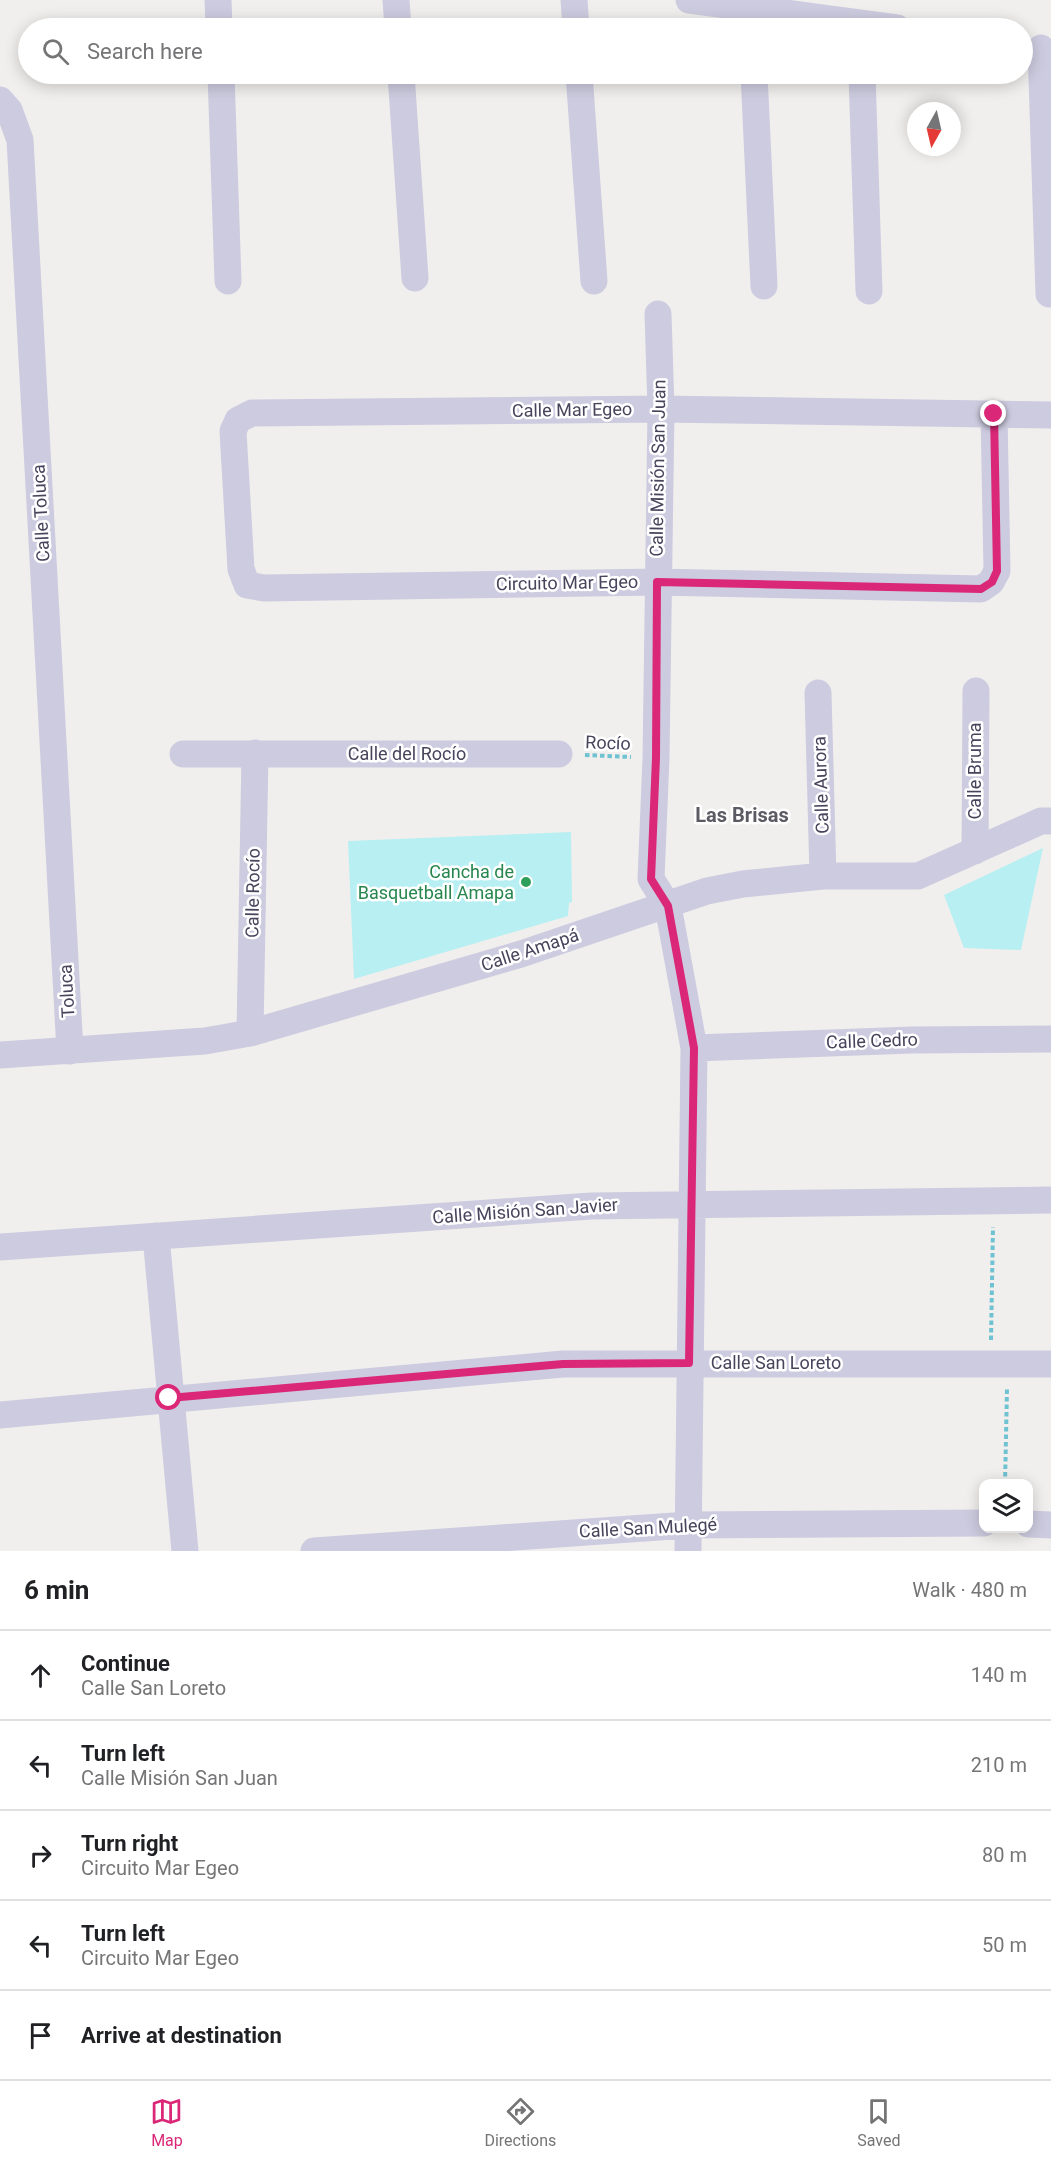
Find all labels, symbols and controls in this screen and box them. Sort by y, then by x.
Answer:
search box [18,18,1033,84]
icon: search [39,35,72,68]
text: Search here [87,39,203,64]
north arrow [907,102,961,156]
street label: Calle Misión San Juan [645,379,670,557]
street label: Calle Mar Egeo [512,398,632,421]
route end [980,400,1006,426]
street label: Calle Toluca [27,464,54,562]
street label: Circuito Mar Egeo [496,571,638,594]
street label: Calle Bruma [964,722,985,820]
street label: Rocío [585,731,631,754]
street label: Calle Aurora [808,736,833,834]
street label: Calle del Rocío [348,743,466,764]
district label: Las Brisas [695,803,789,827]
street label: Calle Rocío [241,848,264,938]
place label: Cancha de Basquetball Amapa [358,861,514,903]
marker: Cancha de Basquetball Amapa [519,875,533,889]
street label: Calle Amapá [478,924,581,975]
street label: Toluca [55,964,78,1018]
street label: Calle Cedro [826,1028,918,1053]
street label: Calle Misión San Javier [431,1194,618,1227]
street label: Calle San Loreto [711,1352,841,1373]
route start [155,1384,181,1410]
map controls [979,1479,1033,1533]
button: layers [979,1479,1033,1533]
street label: Calle San Mulegé [578,1513,718,1542]
text: 6 min [24,1575,89,1605]
text: Walk · 480 m [912,1578,1027,1602]
text: Continue [81,1651,170,1676]
icon: ahead [24,1659,57,1692]
text: 140 m [971,1663,1027,1687]
text: Calle San Loreto [81,1676,226,1700]
text: Turn left [81,1741,165,1766]
icon: left [24,1749,57,1782]
text: 210 m [971,1753,1027,1777]
text: Calle Misión San Juan [81,1766,278,1790]
text: Turn right [81,1831,178,1856]
icon: right [24,1839,57,1872]
text: 80 m [982,1843,1027,1867]
text: Circuito Mar Egeo [81,1856,239,1880]
text: Turn left [81,1921,165,1946]
icon: left [24,1929,57,1962]
text: 50 m [982,1933,1027,1957]
text: Circuito Mar Egeo [81,1946,239,1970]
icon: arrive [24,2019,57,2052]
text: Arrive at destination [81,2023,282,2048]
tab: Map [150,2095,183,2150]
tab: Directions [484,2095,556,2150]
tab: Saved [857,2095,901,2150]

